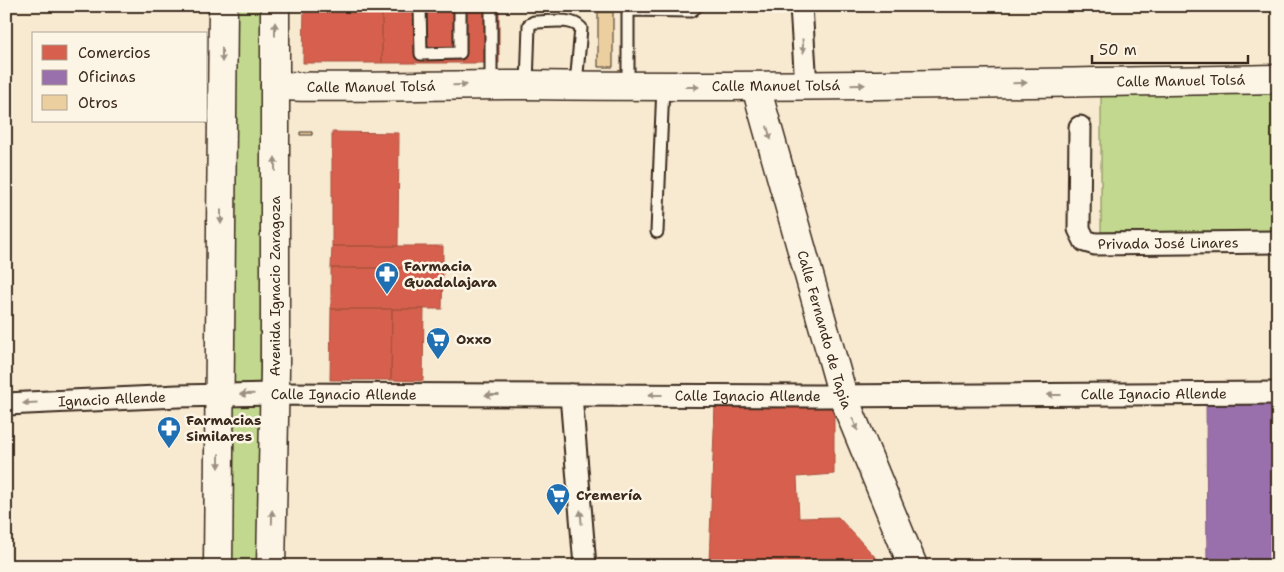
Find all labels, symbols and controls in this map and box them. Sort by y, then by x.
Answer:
one-way arrow [271,20,279,36]
legend [32,32,208,122]
scale bar [1092,32,1248,64]
one-way arrow [800,39,808,55]
text: 50 m [1099,40,1137,60]
text: Comercios [78,43,151,63]
one-way arrow [218,47,226,63]
text: Oficinas [78,67,136,87]
street label: Calle Manuel Tolsá [1116,71,1246,91]
street label: Calle Manuel Tolsá [712,76,841,95]
street label: Calle Manuel Tolsá [307,77,436,96]
one-way arrow [1012,79,1028,87]
one-way arrow [452,81,468,89]
one-way arrow [850,81,866,89]
one-way arrow [684,83,700,91]
text: Otros [78,93,118,113]
one-way arrow [766,126,774,141]
one-way arrow [271,156,279,172]
street label: Avenida Ignacio Zaragoza [266,196,284,376]
one-way arrow [217,210,225,226]
street label: Privada José Linares [1098,233,1239,253]
street label: Calle Fernando de Tapia [793,248,856,412]
place label: Farmacia Guadalajara [404,257,497,291]
pharmacy icon: Farmacia Guadalajara [374,261,400,295]
supermarket icon: Oxxo [425,326,451,360]
place label: Oxxo [456,330,492,348]
street label: Calle Ignacio Allende [1081,384,1227,403]
street label: Calle Ignacio Allende [271,385,417,404]
street label: Calle Ignacio Allende [675,386,821,405]
street label: Ignacio Allende [58,388,166,411]
one-way arrow [238,390,254,398]
one-way arrow [484,391,500,399]
one-way arrow [646,391,662,399]
one-way arrow [1046,391,1062,399]
one-way arrow [22,399,38,407]
place label: Farmacias Similares [186,411,261,445]
pharmacy icon: Farmacias Similares [156,415,182,449]
one-way arrow [851,416,859,431]
one-way arrow [215,453,223,469]
supermarket icon: Cremería [545,482,571,516]
place label: Cremería [576,486,642,504]
one-way arrow [269,509,277,525]
one-way arrow [577,509,585,525]

